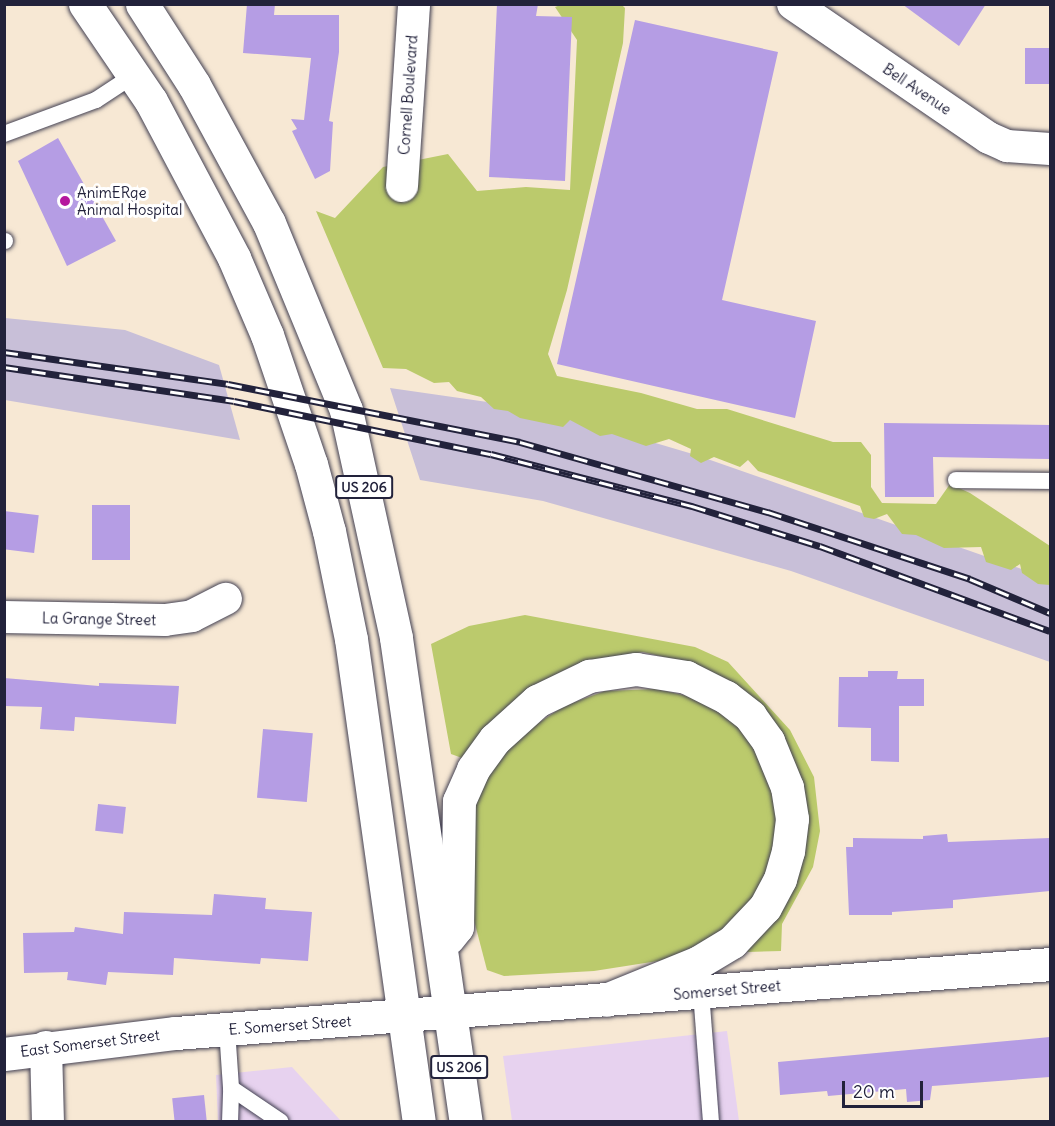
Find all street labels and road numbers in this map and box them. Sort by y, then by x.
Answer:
street label: Cornell Boulevard [395,34,421,156]
street label: Bell Avenue [879,60,955,118]
road number: US 206 [334,476,394,498]
street label: La Grange Street [42,609,156,629]
street label: Somerset Street [673,976,781,1004]
street label: E. Somerset Street [228,1012,352,1038]
street label: East Somerset Street [19,1026,161,1060]
road number: US 206 [429,1056,489,1078]

